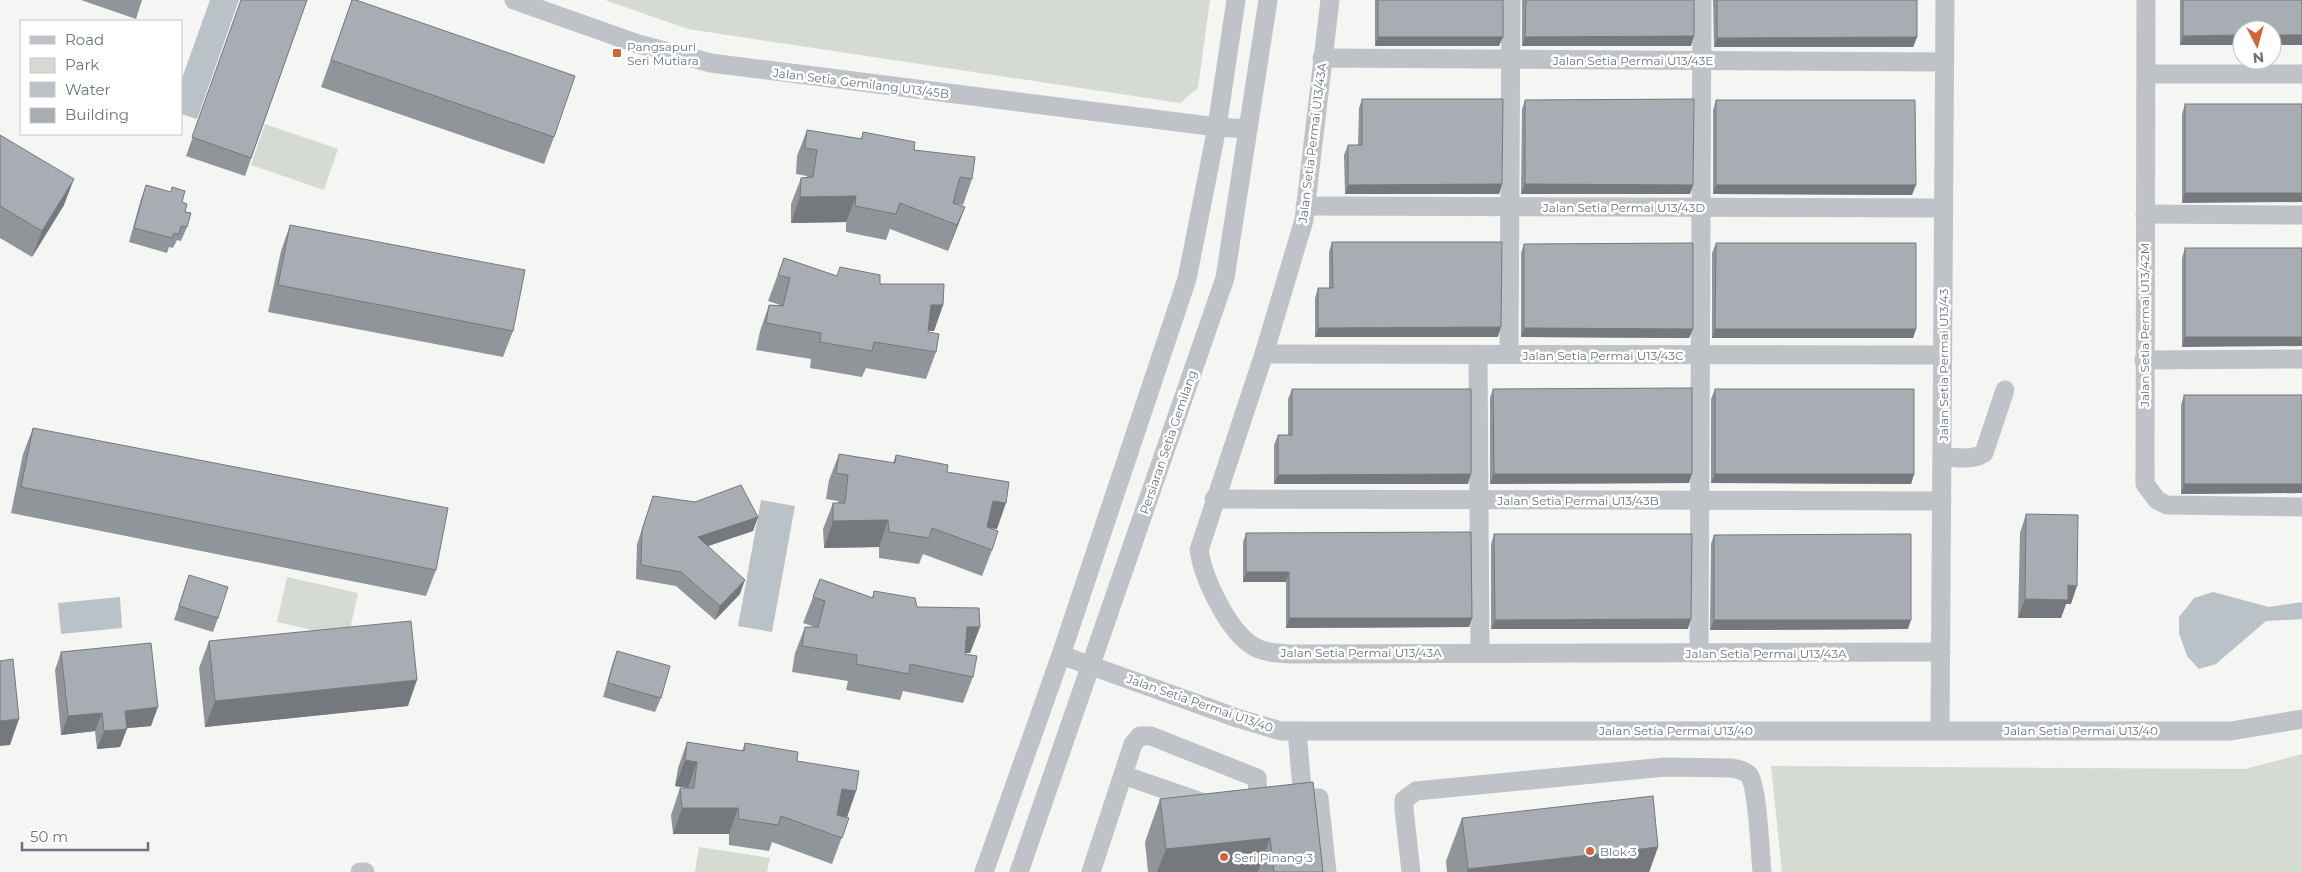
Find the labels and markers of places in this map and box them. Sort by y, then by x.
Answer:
place label: Pangsapuri Seri Mutiara [627,39,699,68]
marker: Pangsapuri Seri Mutiara [611,47,623,59]
place label: Blok 3 [1600,844,1637,859]
marker: Blok 3 [1584,845,1596,857]
place label: Seri Pinang 3 [1234,850,1313,865]
marker: Seri Pinang 3 [1218,851,1230,863]

